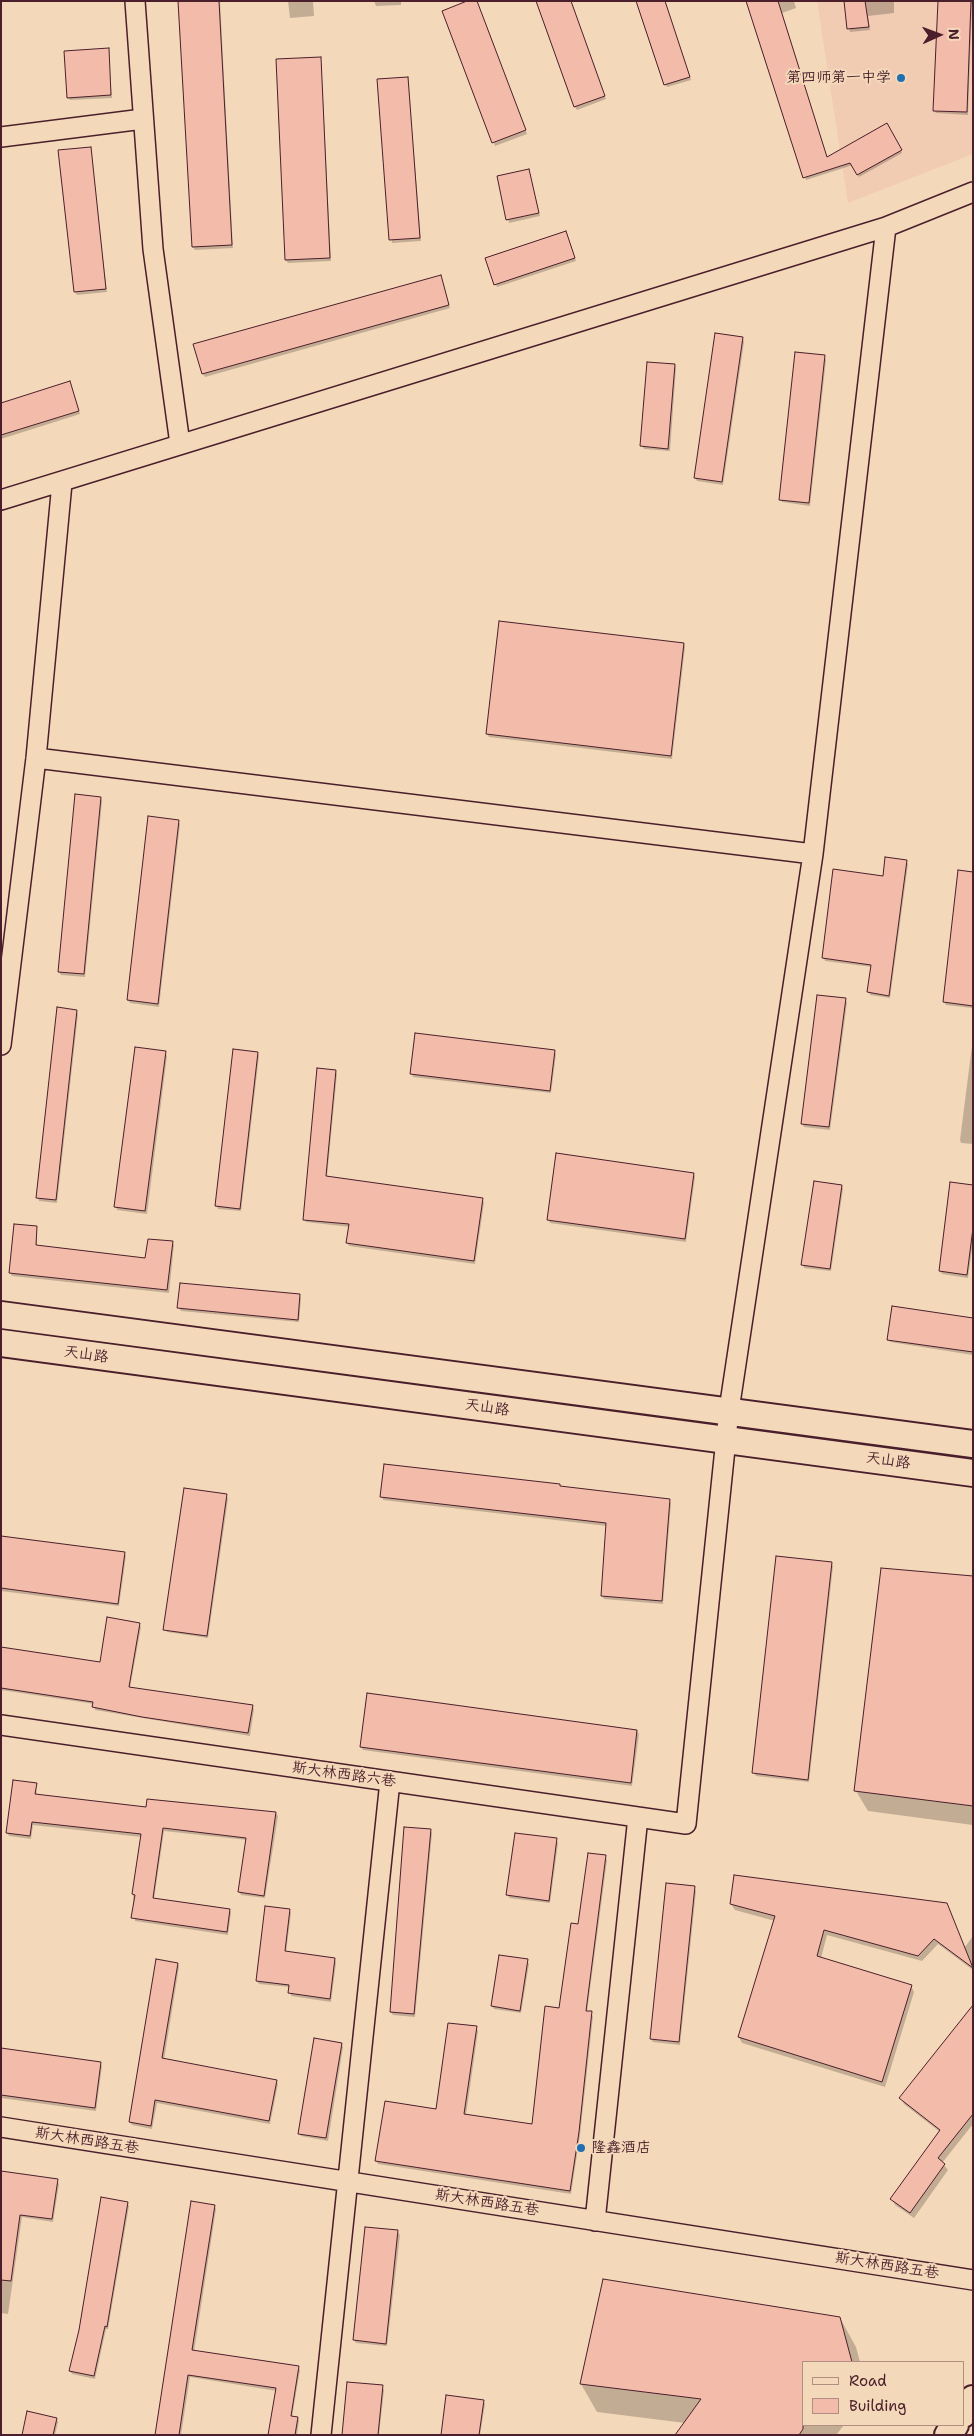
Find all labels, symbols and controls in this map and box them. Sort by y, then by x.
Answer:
north arrow [914,10,964,60]
text: N [945,29,963,40]
place label: 第四师第一中学 [786,69,891,87]
marker: 第四师第一中学 [895,72,907,84]
street label: 天山路 [62,1343,110,1367]
street label: 天山路 [463,1396,511,1420]
street label: 天山路 [864,1449,912,1473]
street label: 斯大林西路六巷 [291,1759,397,1791]
street label: 斯大林西路五巷 [34,2124,140,2158]
place label: 隆鑫酒店 [591,2139,651,2157]
marker: 隆鑫酒店 [575,2142,587,2154]
street label: 斯大林西路五巷 [434,2186,540,2220]
street label: 斯大林西路五巷 [834,2249,940,2283]
legend [802,2361,964,2426]
text: Road [849,2371,887,2391]
text: Building [849,2396,906,2416]

